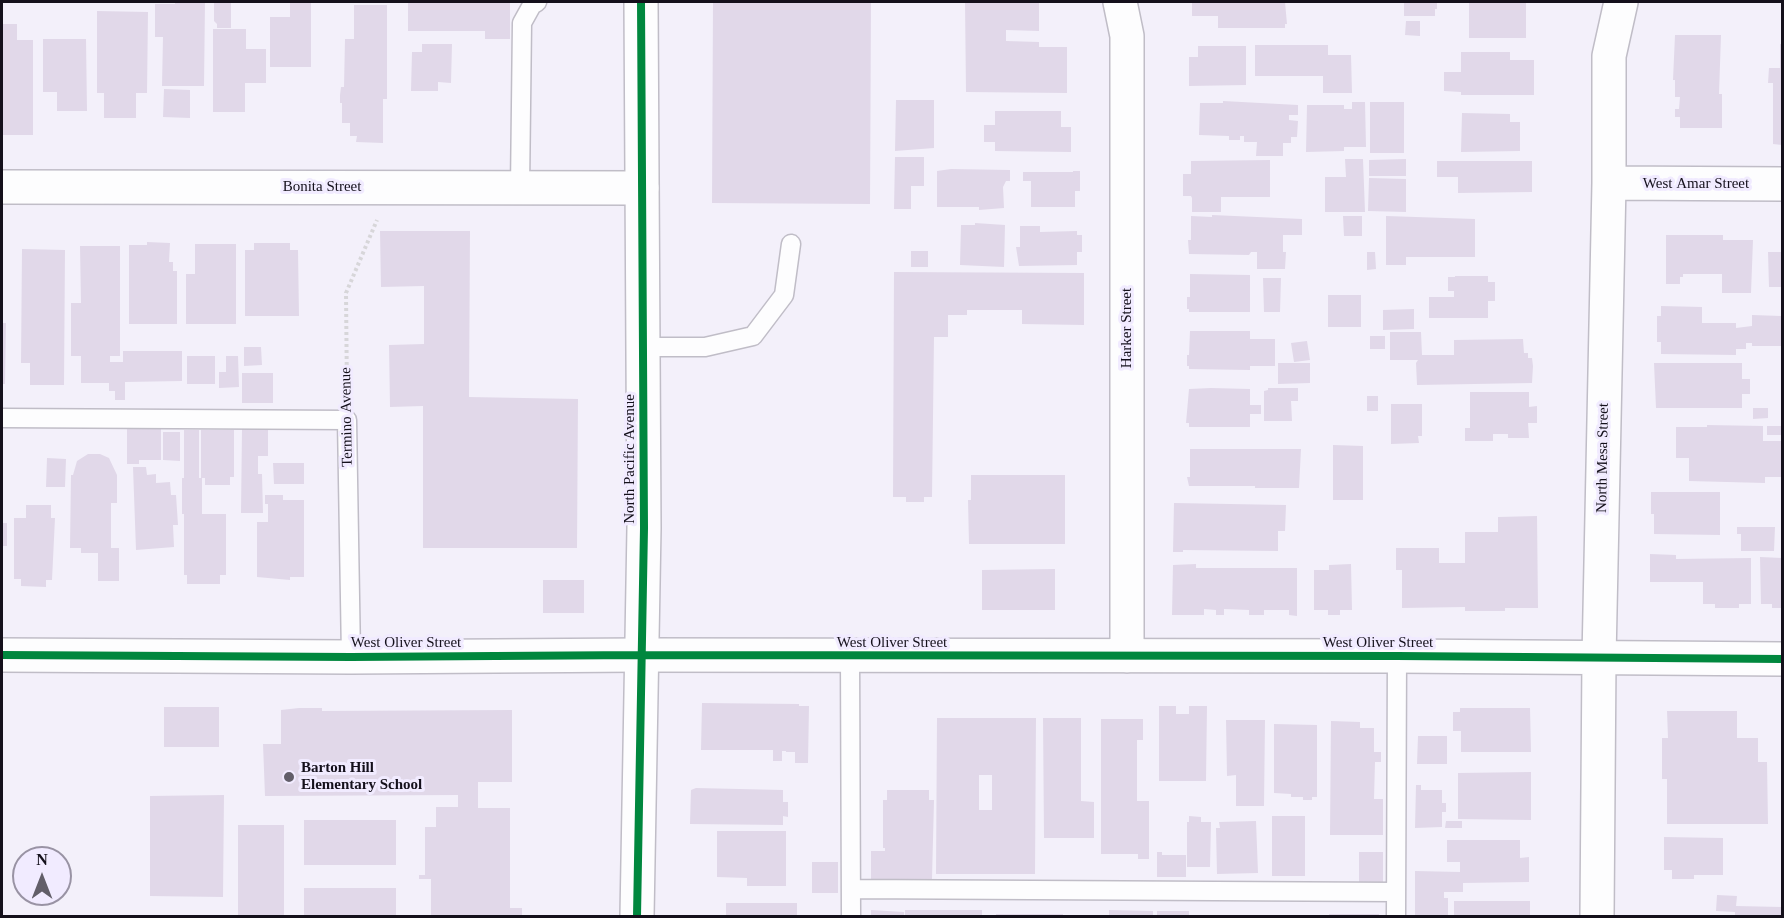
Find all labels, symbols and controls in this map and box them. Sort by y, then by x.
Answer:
street label: West Amar Street [1643,175,1749,193]
street label: Bonita Street [283,178,361,196]
street label: Harker Street [1118,288,1136,368]
street label: Termino Avenue [337,367,357,467]
street label: North Pacific Avenue [621,394,639,524]
street label: North Mesa Street [1593,403,1613,513]
street label: West Oliver Street [351,634,461,652]
street label: West Oliver Street [837,634,947,652]
street label: West Oliver Street [1323,634,1433,652]
place label: Barton Hill Elementary School [301,759,422,794]
marker: Barton Hill Elementary School [282,770,296,784]
north arrow [12,846,72,906]
text: N [36,851,48,868]

